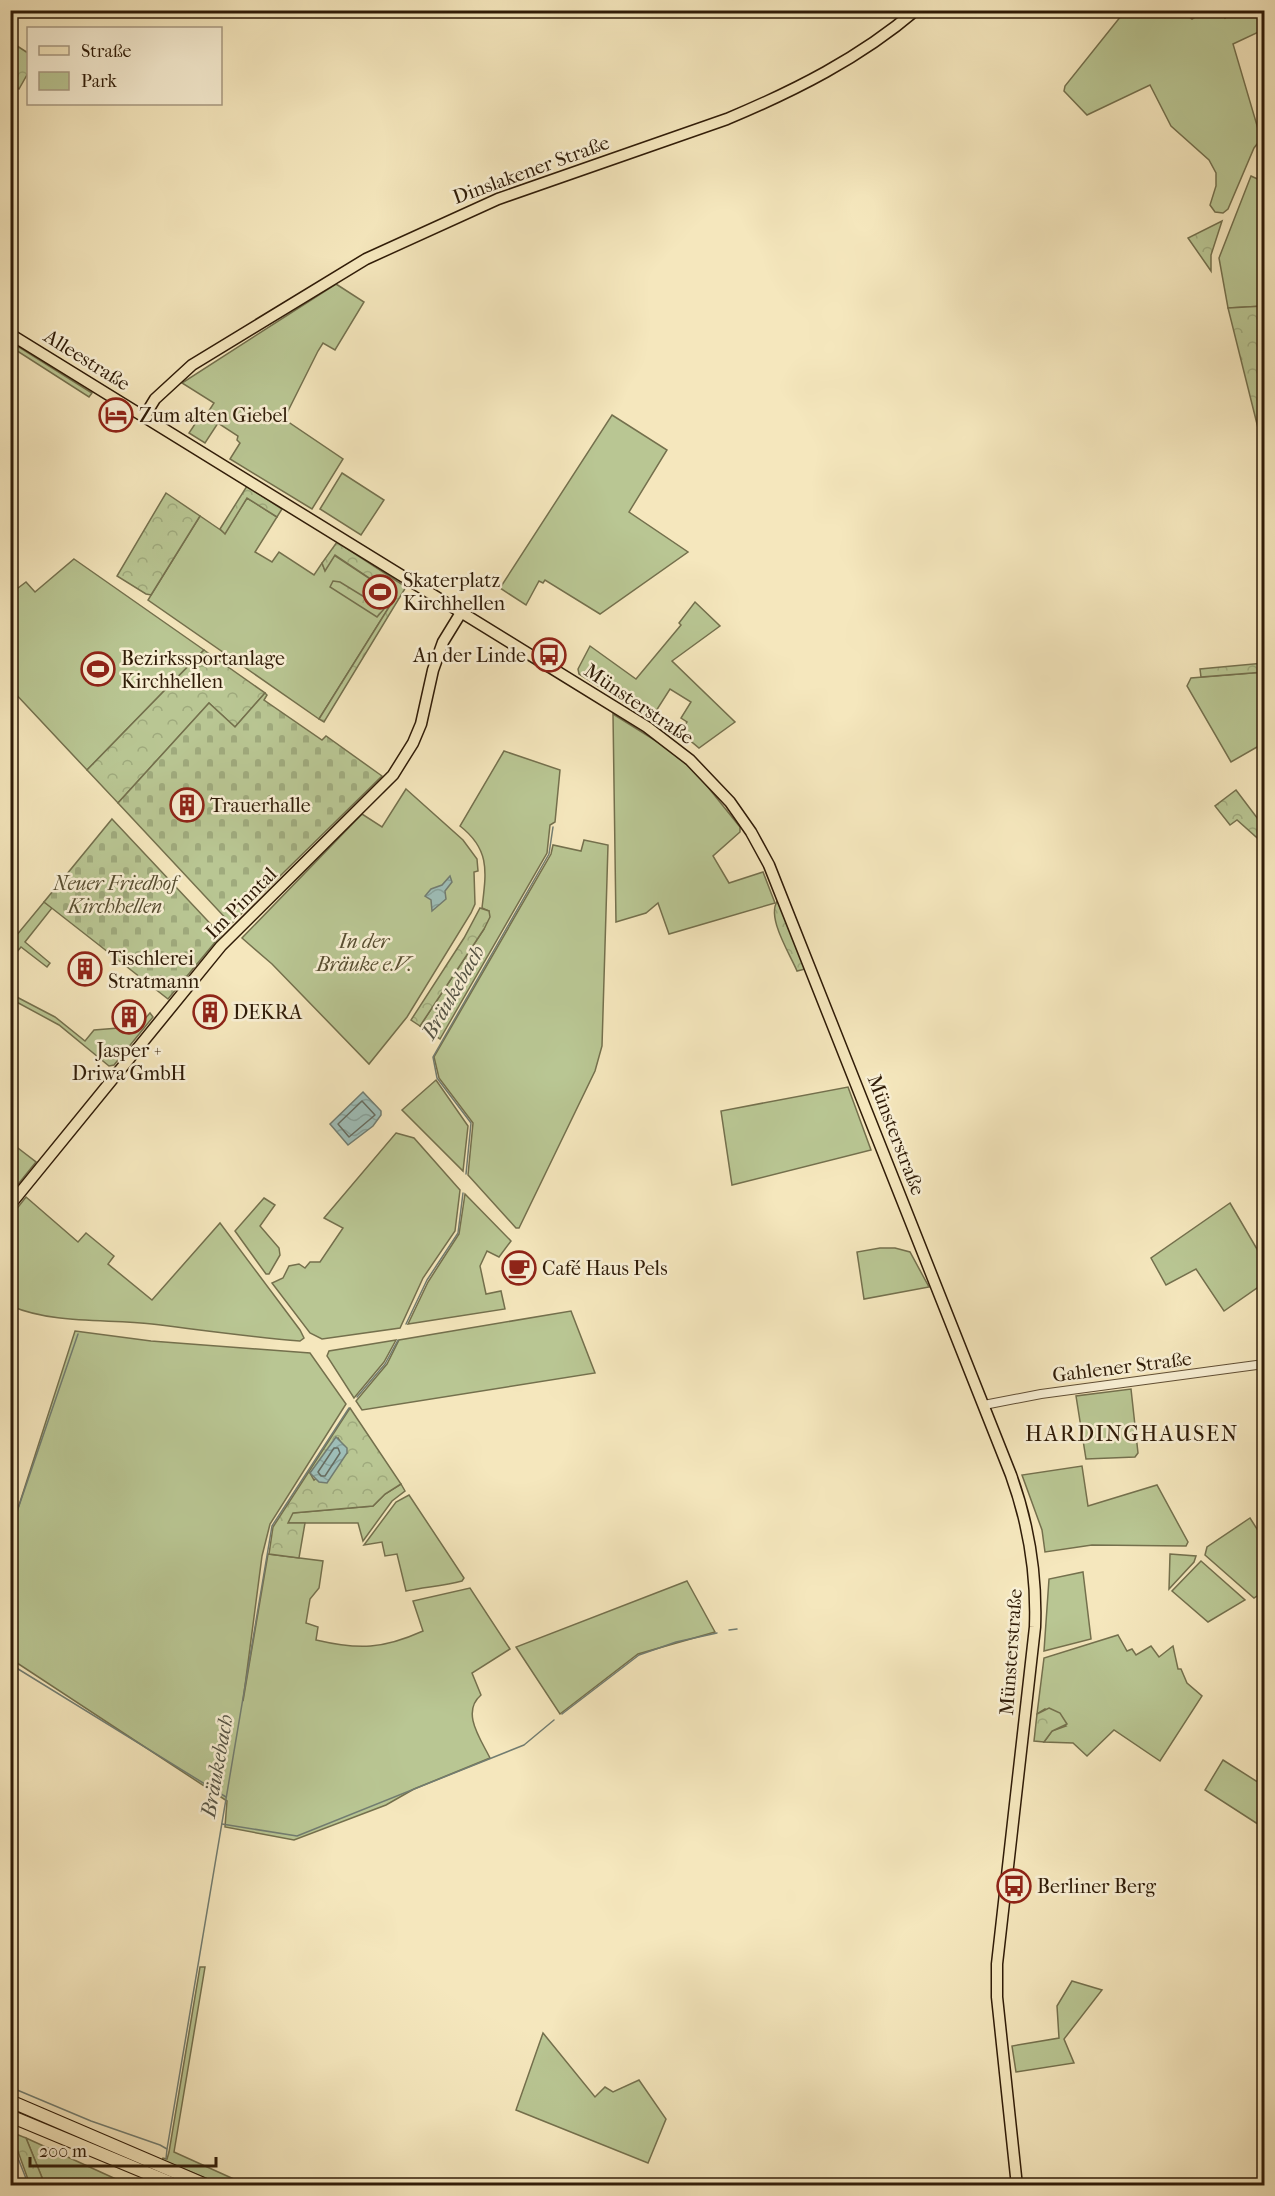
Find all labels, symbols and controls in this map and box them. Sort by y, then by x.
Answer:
legend [27,27,222,105]
text: Straße [81,41,132,62]
text: Park [81,71,118,92]
street label: Dinslakener Straße [450,131,613,209]
street label: Alleestraße [39,324,134,395]
hotel icon: Zum alten Giebel [98,397,134,433]
place label: Zum alten Giebel [139,404,288,427]
place label: Skaterplatz Kirchhellen [403,569,506,615]
sports icon: Skaterplatz Kirchhellen [362,574,398,610]
bus stop icon: An der Linde [531,637,567,673]
place label: An der Linde [412,644,526,667]
place label: Bezirkssportanlage Kirchhellen [121,647,285,693]
sports icon: Bezirkssportanlage Kirchhellen [80,651,116,687]
street label: Münsterstraße [580,659,698,749]
building icon: Trauerhalle [169,787,205,823]
place label: Trauerhalle [210,794,311,817]
street label: Im Pinntal [200,862,282,944]
park label: Neuer Friedhof Kirchhellen [52,872,181,918]
park label: In der Bräuke e.V. [315,930,414,976]
water label: Bräukebach [416,941,490,1044]
place label: Tischlerei Stratmann [108,947,200,993]
building icon: Tischlerei Stratmann [67,951,103,987]
building icon: DEKRA [192,994,228,1030]
building icon: Jasper + Driwa GmbH [111,999,147,1035]
place label: DEKRA [233,1001,303,1024]
place label: Jasper + Driwa GmbH [72,1039,186,1085]
street label: Münsterstraße [862,1072,930,1199]
cafe icon: Café Haus Pels [501,1250,537,1286]
place label: Café Haus Pels [542,1257,668,1280]
street label: Gahlener Straße [1051,1347,1193,1387]
district label: HARDINGHAUSEN [1025,1421,1239,1447]
street label: Münsterstraße [995,1588,1027,1716]
water label: Bräukebach [196,1712,238,1820]
bus stop icon: Berliner Berg [996,1868,1032,1904]
place label: Berliner Berg [1037,1875,1156,1898]
scale bar [30,2130,216,2168]
text: 200 m [39,2141,87,2162]

